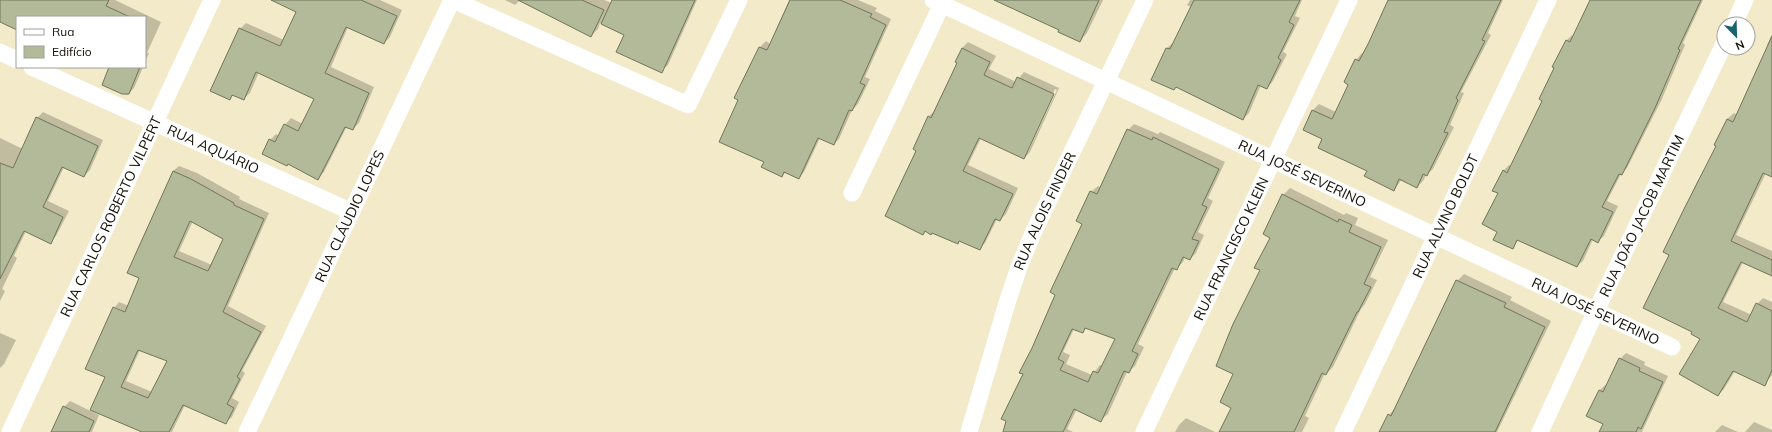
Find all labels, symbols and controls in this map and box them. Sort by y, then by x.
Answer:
legend [16,16,146,68]
north arrow [1716,16,1756,56]
text: Rua [52,24,74,39]
text: N [1733,37,1746,53]
text: Edifício [52,44,92,59]
street label: RUA CARLOS ROBERTO VILPERT [56,113,166,320]
street label: RUA AQUÁRIO [164,120,262,178]
street label: RUA JOÃO JACOB MARTIM [1595,132,1688,300]
street label: RUA JOSÉ SEVERINO [1235,136,1369,211]
street label: RUA CLÁUDIO LOPES [311,147,389,285]
street label: RUA ALOIS FINDER [1010,149,1080,273]
street label: RUA ALVINO BOLDT [1408,151,1483,281]
street label: RUA FRANCISCO KLEIN [1189,174,1273,323]
street label: RUA JOSÉ SEVERINO [1529,273,1662,349]

